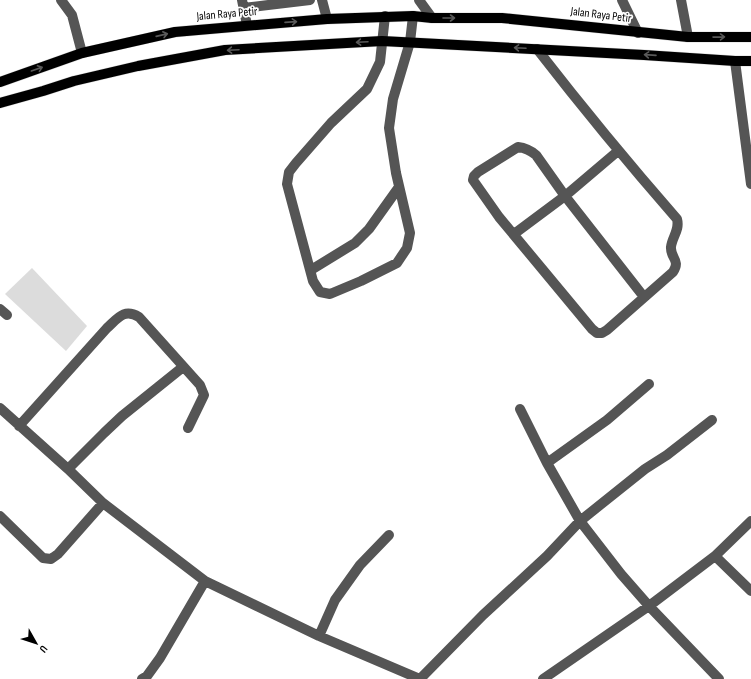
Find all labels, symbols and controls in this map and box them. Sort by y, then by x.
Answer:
street label: Jalan Raya Petir [195,4,259,24]
street label: Jalan Raya Petir [569,4,633,26]
one-way arrow [442,14,455,22]
one-way arrow [284,18,297,25]
one-way arrow [155,31,168,38]
one-way arrow [712,33,725,41]
one-way arrow [356,39,369,46]
one-way arrow [514,44,527,52]
one-way arrow [227,46,240,53]
one-way arrow [644,52,657,59]
one-way arrow [30,65,42,73]
north arrow [16,623,56,663]
text: U [36,643,50,656]

